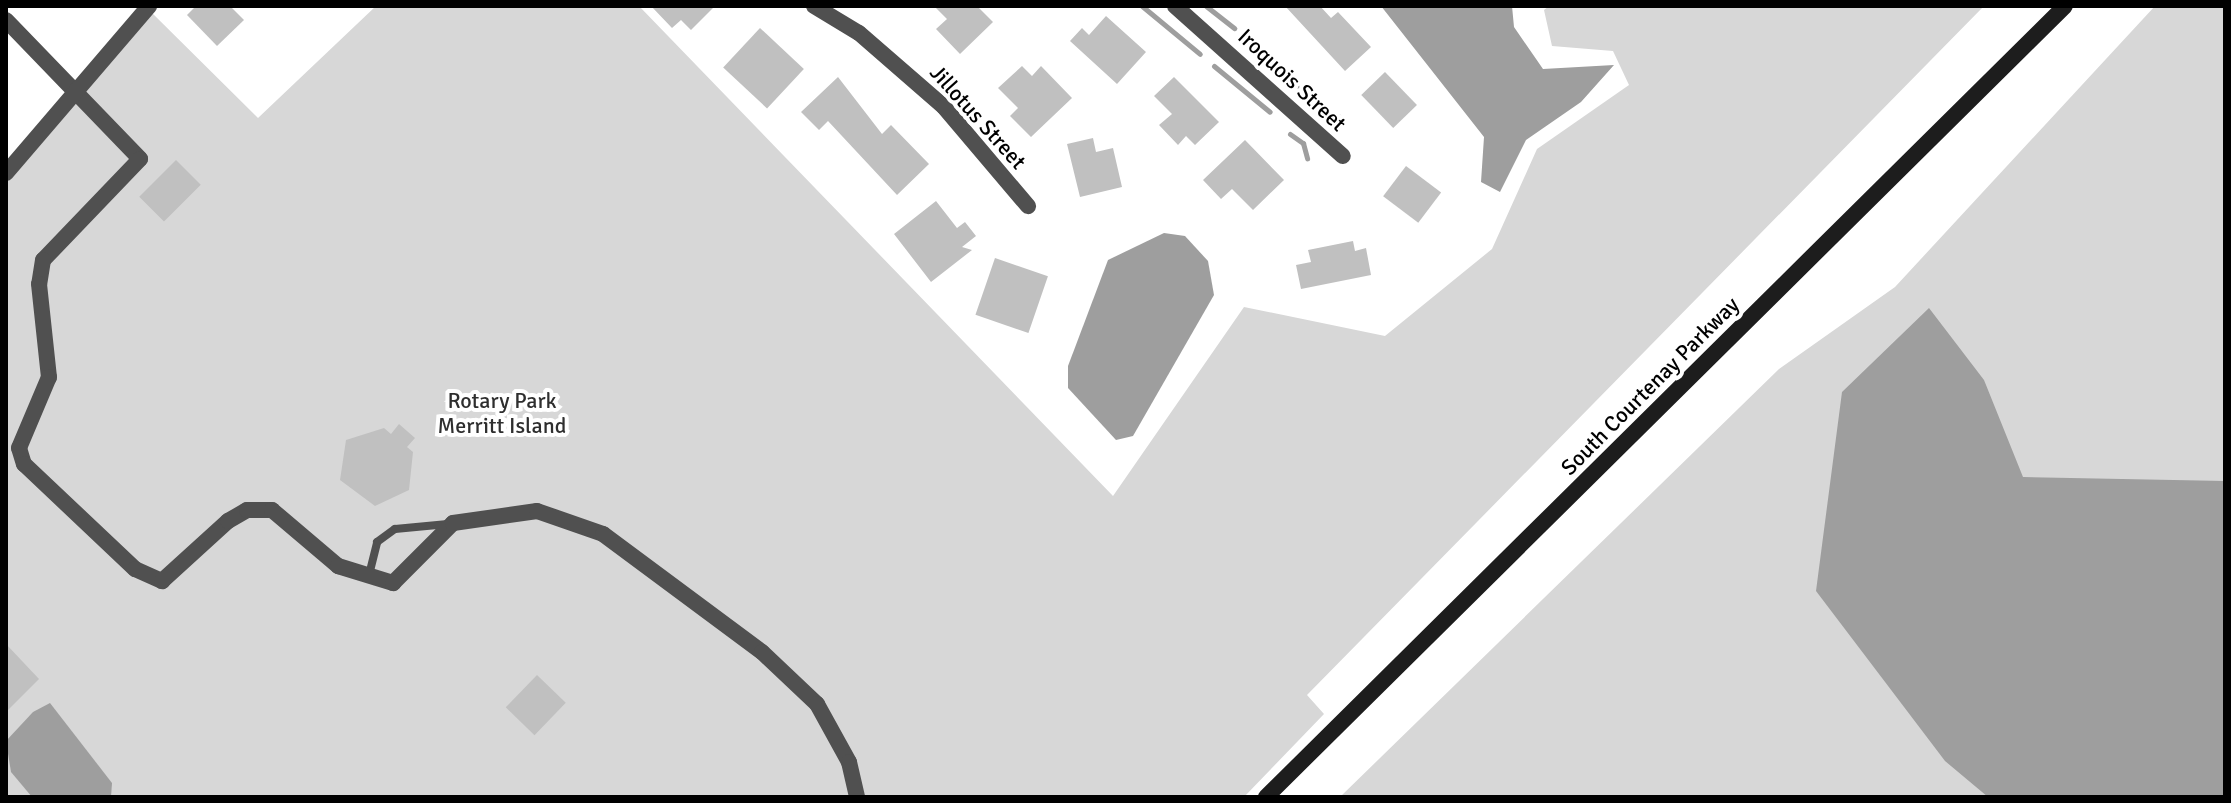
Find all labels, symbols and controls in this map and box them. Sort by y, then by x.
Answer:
street label: Iroquois Street [1232,23,1352,137]
street label: Jillotus Street [924,59,1032,175]
street label: South Courtenay Parkway [1555,291,1745,481]
park label: Rotary Park Merritt Island [438,387,566,438]

